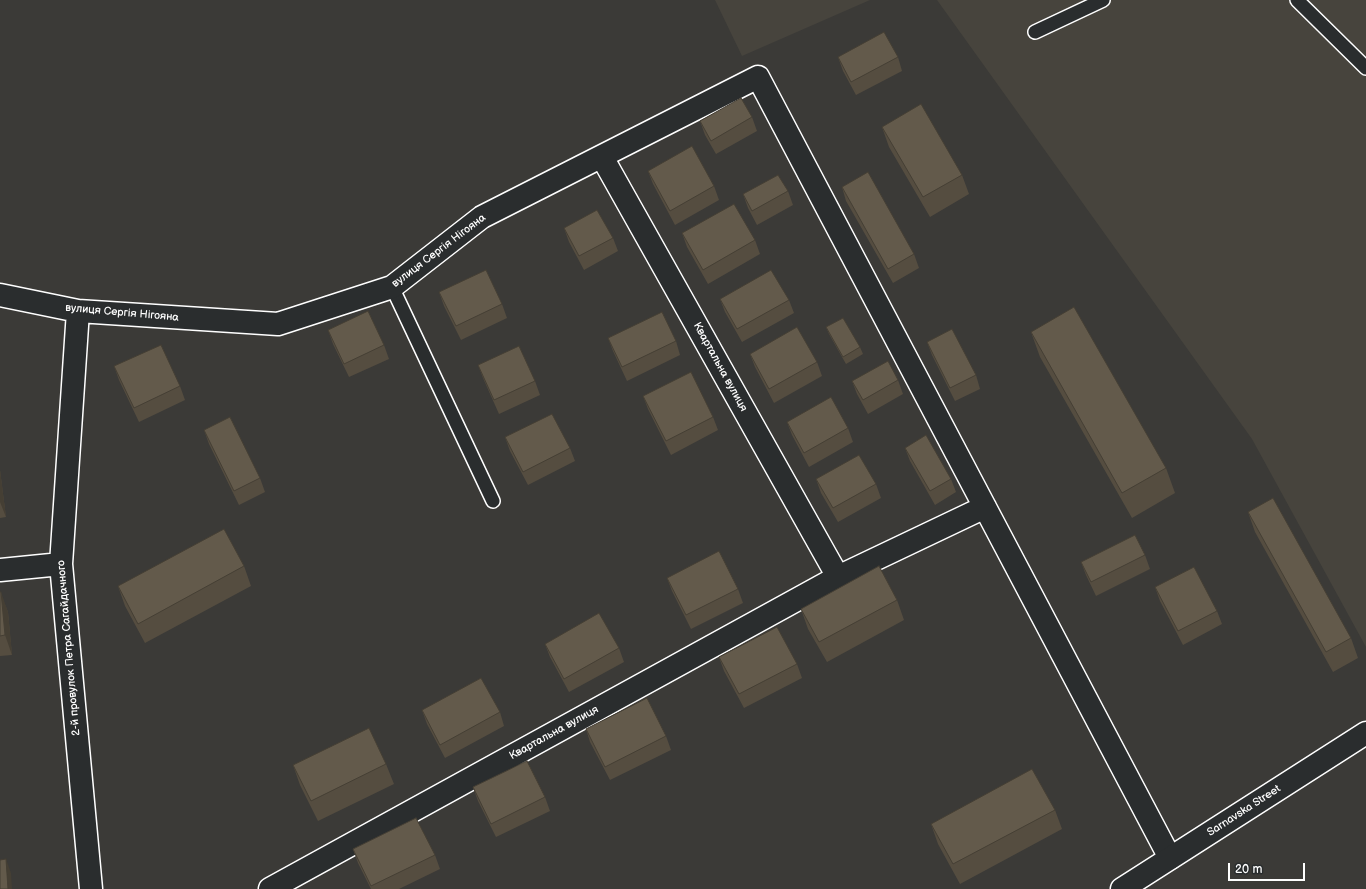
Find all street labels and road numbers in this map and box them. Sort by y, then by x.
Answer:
street label: вулиця Сергія Нігояна [389,211,489,291]
street label: вулиця Сергія Нігояна [65,301,179,325]
street label: Квартальна вулиця [690,320,750,414]
street label: 2-й провулок Петра Сагайдачного [55,560,83,736]
street label: Квартальна вулиця [507,703,601,763]
street label: Sarnavska Street [1205,782,1283,840]

